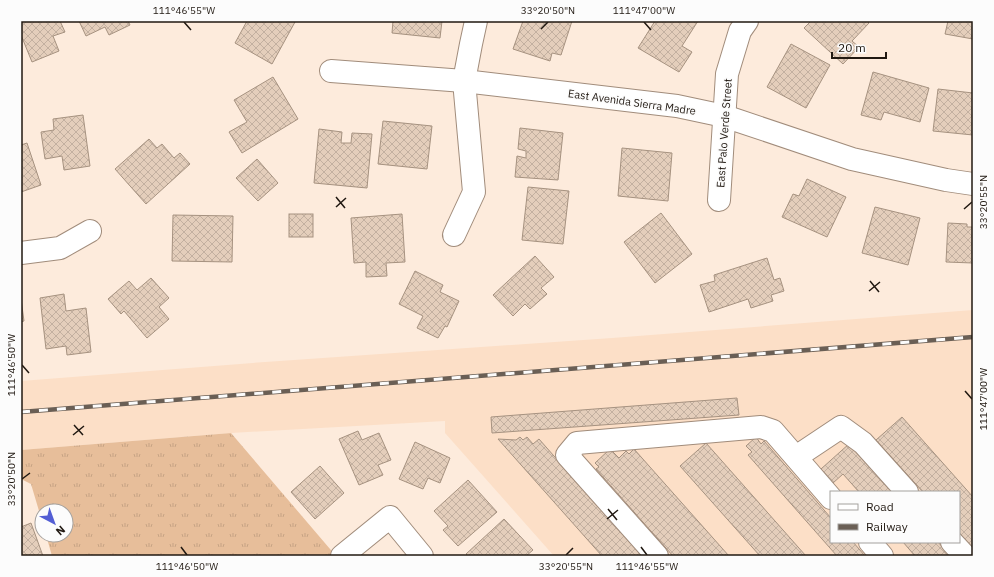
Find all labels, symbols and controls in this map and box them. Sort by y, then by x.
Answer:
text: 111°46'55"W [153,4,215,17]
text: 33°20'50"N [521,4,575,17]
text: 111°47'00"W [613,4,675,17]
scale bar [832,34,886,60]
text: 20 m [838,40,866,55]
street label: East Palo Verde Street [713,78,735,188]
street label: East Avenida Sierra Madre [567,86,697,118]
text: 33°20'55"N [977,175,990,229]
text: 111°46'50"W [5,334,18,396]
text: 111°47'00"W [977,368,990,430]
text: 33°20'50"N [5,452,18,506]
legend [830,491,960,543]
text: Road [866,499,894,514]
north arrow [34,503,74,543]
text: Railway [866,519,908,534]
text: N [53,523,68,538]
text: 111°46'50"W [156,560,218,573]
text: 33°20'55"N [539,560,593,573]
text: 111°46'55"W [616,560,678,573]

